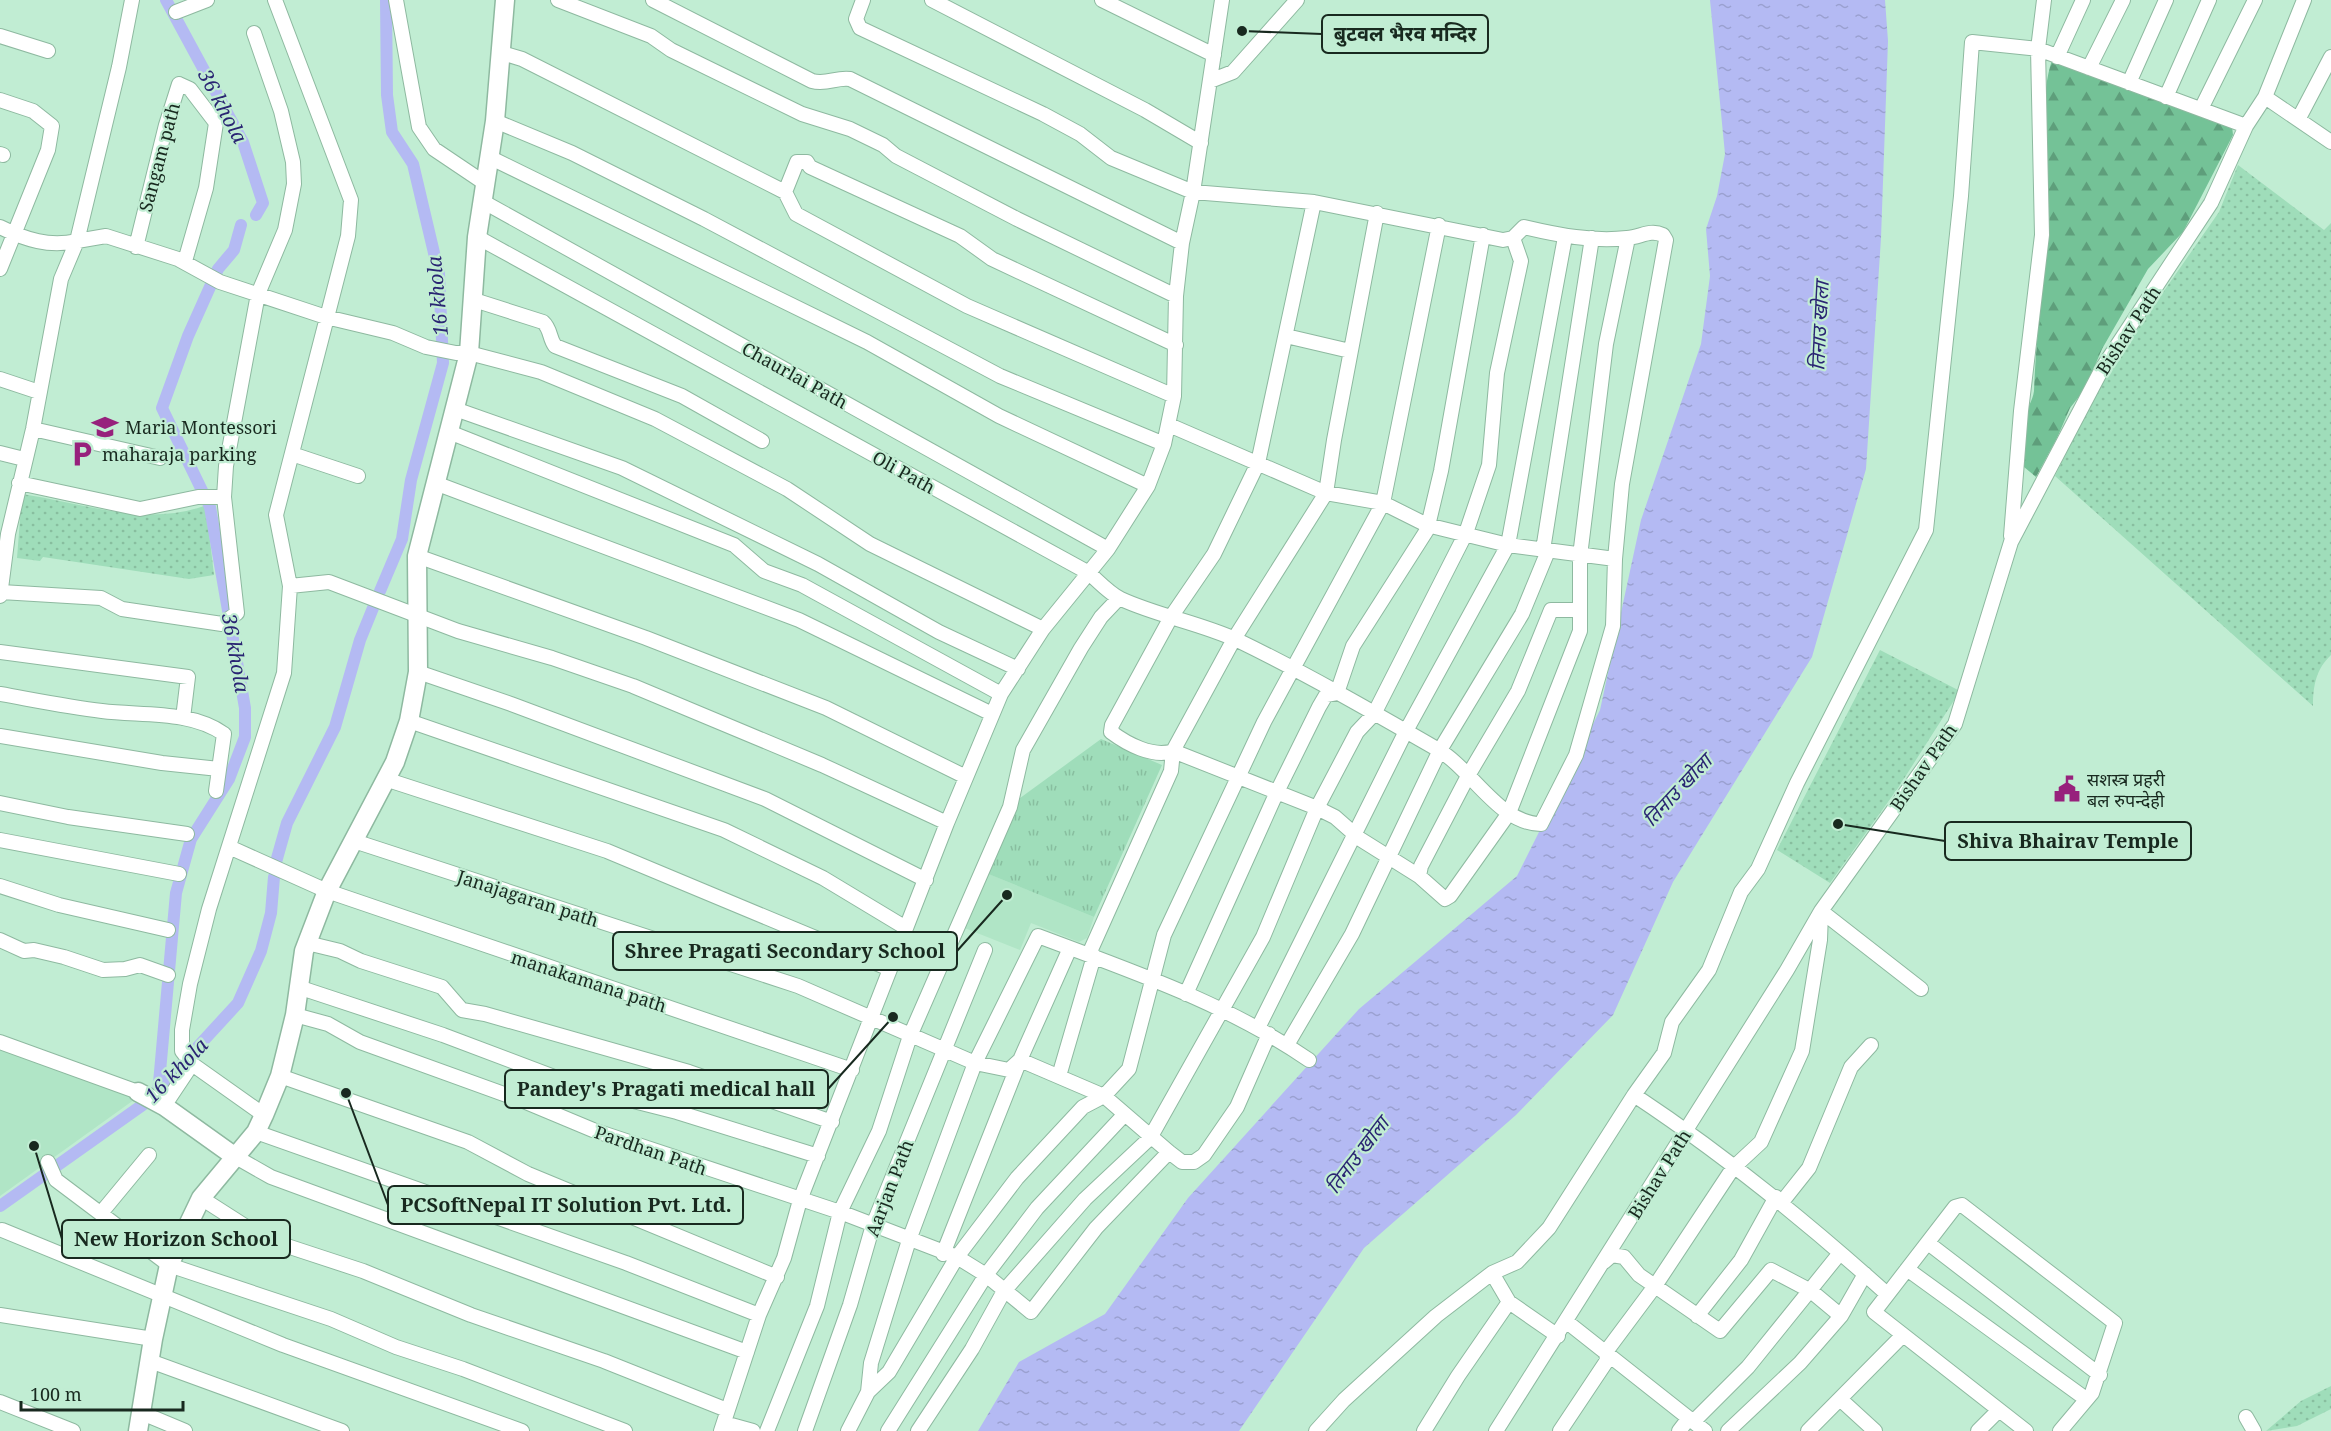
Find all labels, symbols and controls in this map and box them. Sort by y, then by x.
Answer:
callout: बुटवल भैरव मन्दिर [1322,15,1488,53]
text: बुटवल भैरव मन्दिर [1334,20,1477,47]
water label: 36 khola [192,63,254,148]
street label: Sangam path [133,100,185,214]
water label: 16 khola [420,255,454,337]
water label: तिनाउ खोला [1803,277,1835,371]
street label: Bishav Path [2090,281,2166,379]
street label: Chaurlai Path [738,336,852,414]
school or university icon: Maria Montessori [90,412,120,442]
place label: Maria Montessori [125,415,277,439]
parking icon: maharaja parking [67,439,97,469]
place label: maharaja parking [102,442,257,466]
street label: Oli Path [868,445,940,499]
water label: 36 khola [216,610,256,695]
street label: Bishav Path [1884,719,1962,815]
water label: तिनाउ खोला [1637,745,1720,832]
place label: सशस्त्र प्रहरी बल रुपन्देही [2087,767,2165,812]
public building icon: सशस्त्र प्रहरी बल रुपन्देही [2052,774,2082,804]
callout: Shiva Bhairav Temple [1945,822,2191,860]
text: Shiva Bhairav Temple [1957,827,2179,854]
street label: Janajagaran path [453,864,602,932]
callout: Shree Pragati Secondary School [613,932,957,970]
text: Shree Pragati Secondary School [625,937,945,964]
street label: manakamana path [508,945,670,1017]
water label: 16 khola [138,1032,214,1108]
callout: Pandey's Pragati medical hall [505,1070,828,1108]
text: Pandey's Pragati medical hall [517,1075,815,1102]
water label: तिनाउ खोला [1319,1108,1397,1199]
street label: Pardhan Path [592,1120,710,1180]
street label: Bishav Path [1622,1125,1696,1223]
street label: Aarjan Path [860,1136,918,1240]
callout: PCSoftNepal IT Solution Pvt. Ltd. [388,1186,743,1224]
text: PCSoftNepal IT Solution Pvt. Ltd. [400,1191,732,1218]
callout: New Horizon School [62,1220,290,1258]
text: New Horizon School [74,1225,278,1252]
scale bar [21,1374,183,1412]
text: 100 m [30,1382,82,1406]

